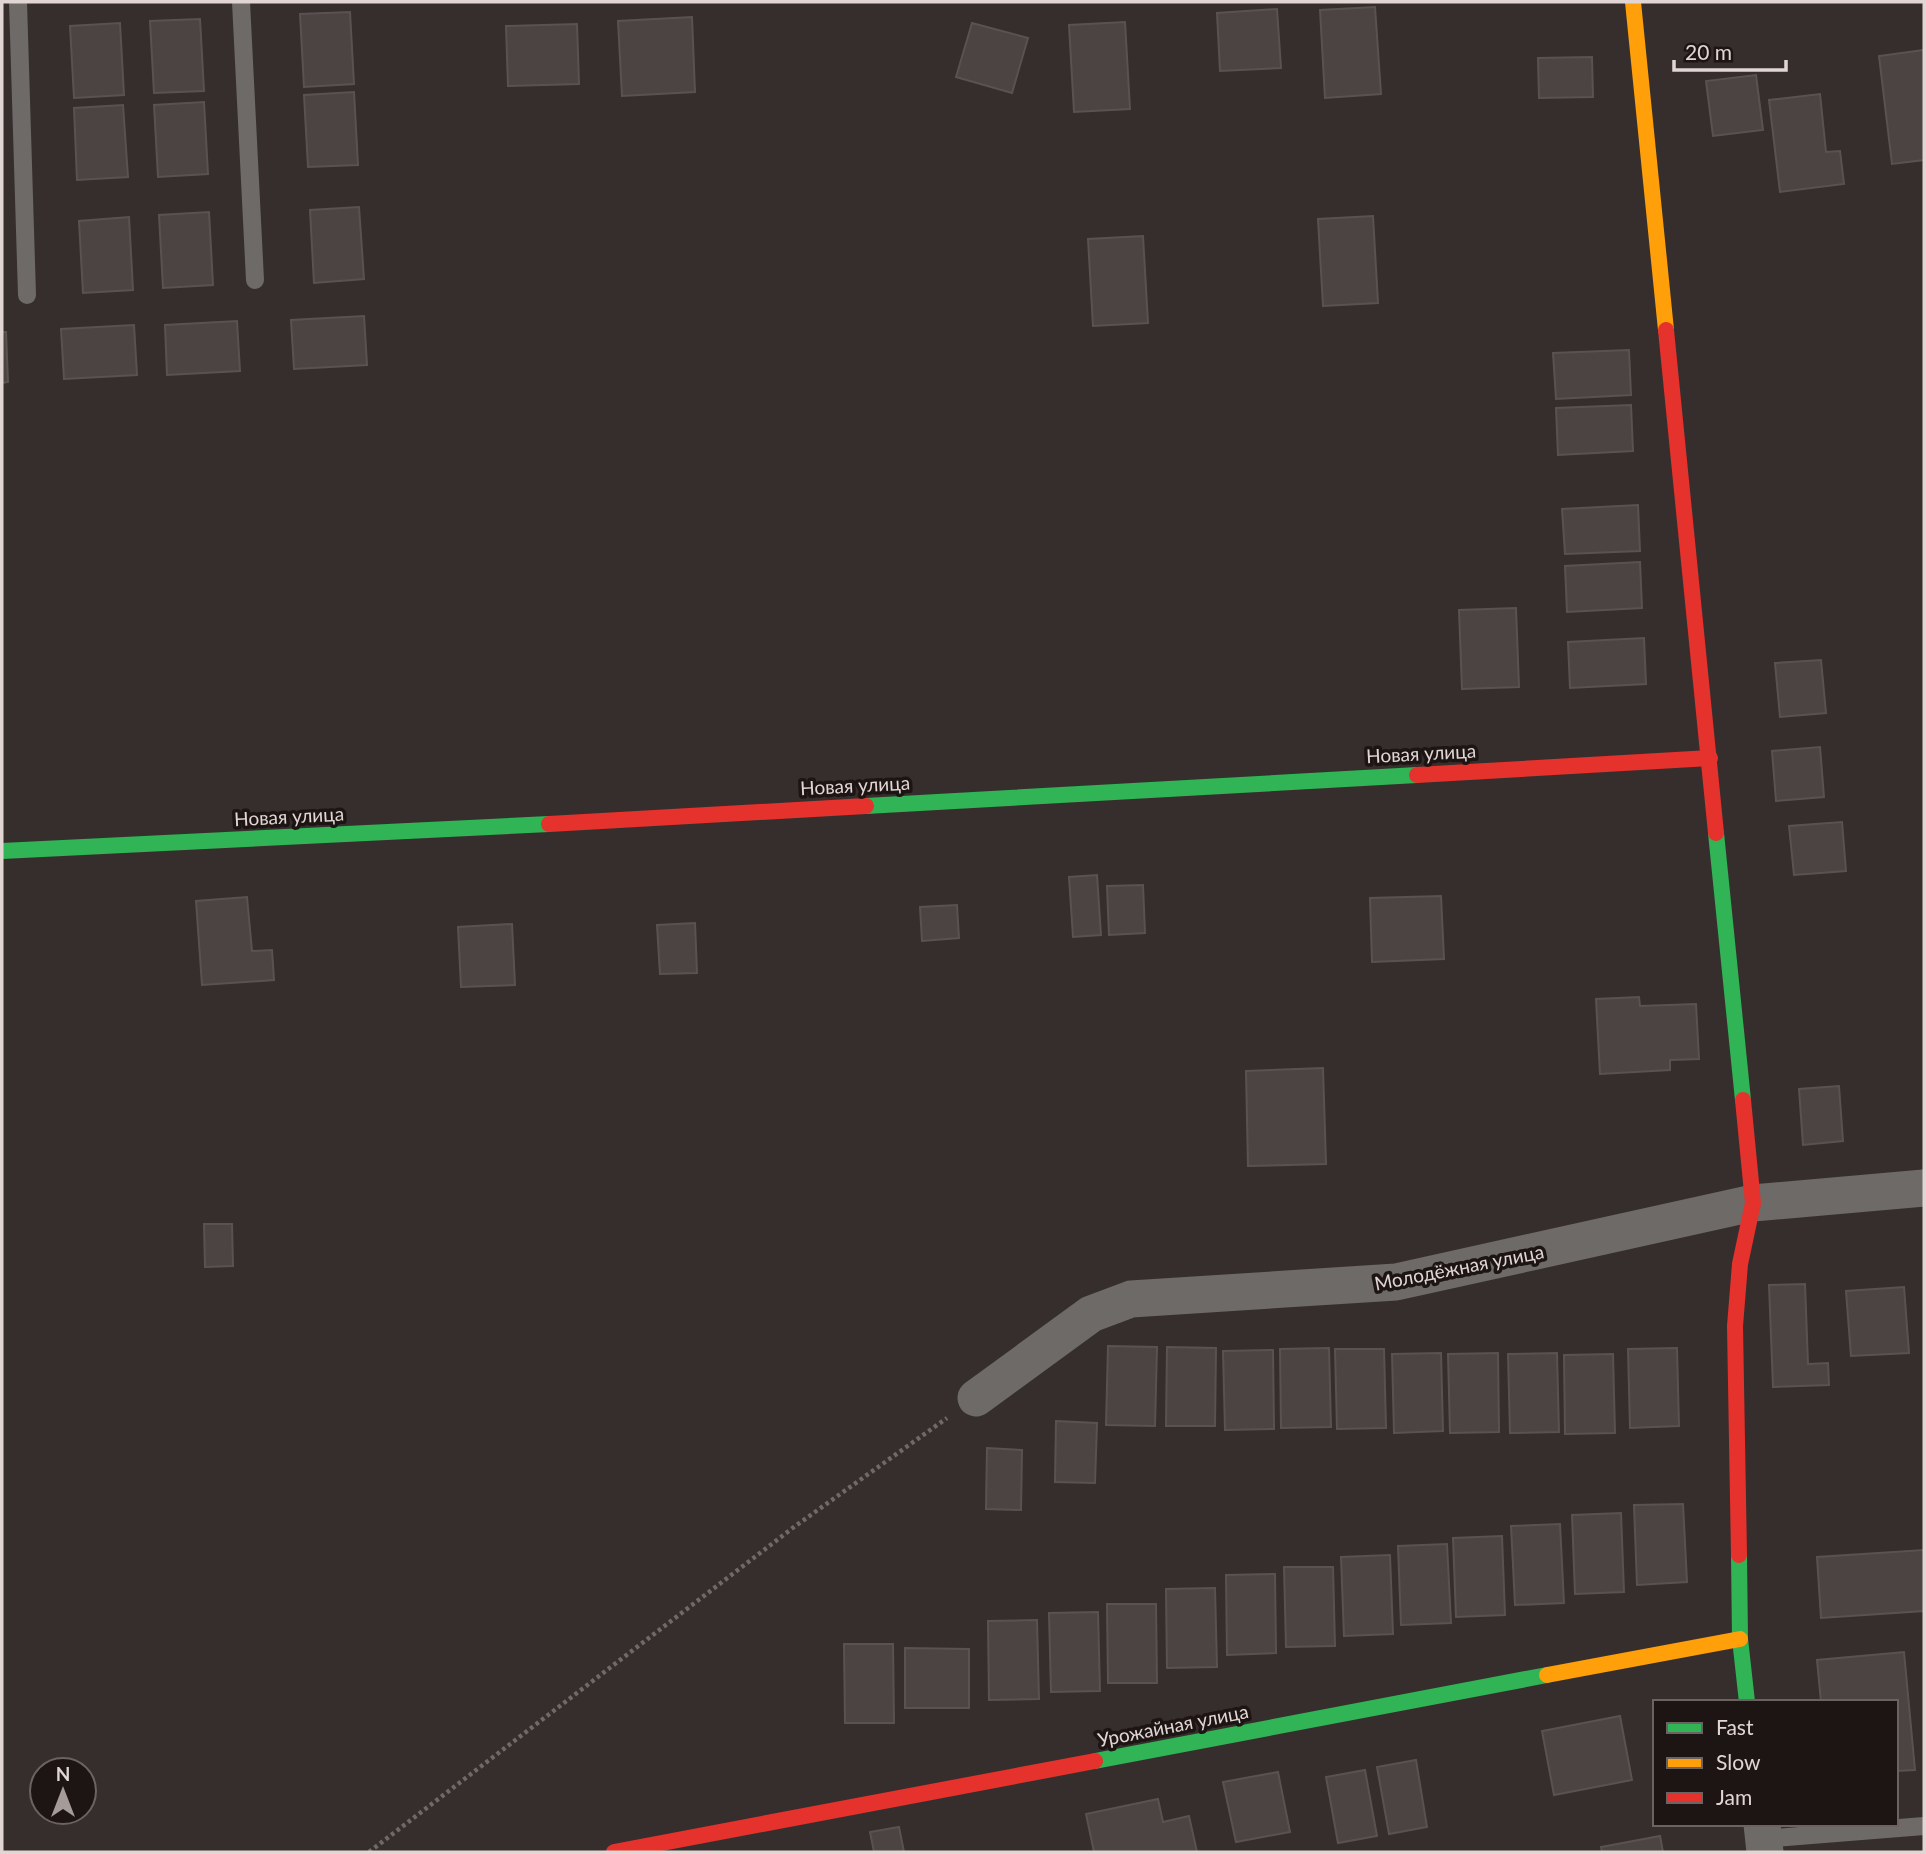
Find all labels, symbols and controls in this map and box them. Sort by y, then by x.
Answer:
scale bar [1674,28,1786,72]
text: 20 m [1685,39,1732,64]
street label: Новая улица [1365,739,1477,767]
street label: Новая улица [799,771,911,799]
street label: Новая улица [233,802,345,830]
street label: Молодёжная улица [1372,1239,1546,1295]
street label: Урожайная улица [1096,1699,1250,1751]
legend [1653,1700,1898,1826]
text: Fast [1716,1714,1754,1739]
text: Slow [1716,1749,1761,1774]
north arrow [28,1756,98,1826]
text: N [56,1762,70,1785]
text: Jam [1716,1784,1752,1809]

